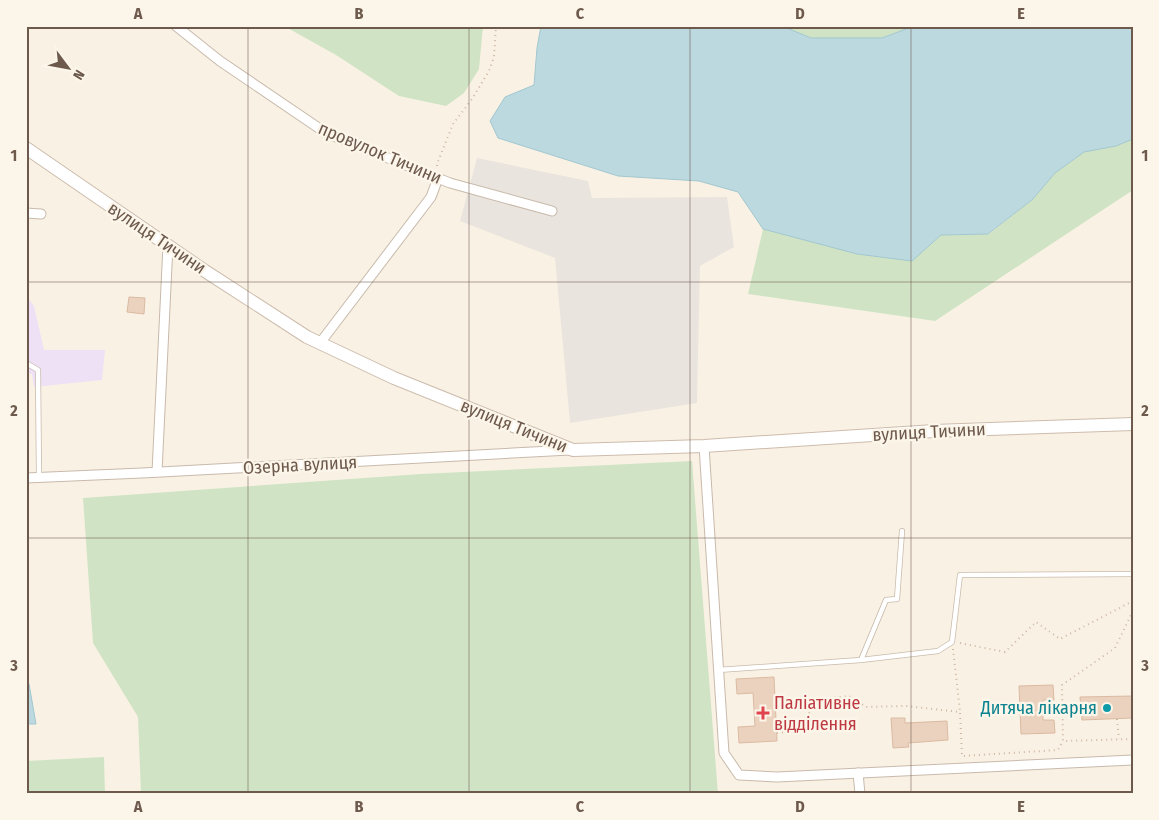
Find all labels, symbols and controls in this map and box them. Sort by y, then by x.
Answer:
text: A [133,4,143,23]
text: B [355,4,364,23]
text: C [576,4,585,23]
text: D [795,4,805,23]
text: E [1017,4,1025,23]
north arrow [42,42,92,92]
text: N [69,67,88,83]
street label: провулок Тичини [315,117,445,189]
text: 1 [11,146,17,165]
text: 1 [1142,146,1148,165]
street label: вулиця Тичини [104,197,210,279]
street label: вулиця Тичини [457,395,571,457]
text: 2 [9,401,18,420]
text: 2 [1140,401,1149,420]
street label: вулиця Тичини [872,418,986,446]
street label: Озерна вулиця [242,451,358,479]
text: 3 [9,656,18,675]
text: 3 [1140,656,1149,675]
place label: Паліативне відділення [774,692,861,735]
place label: Дитяча лікарня [980,697,1097,719]
marker: Дитяча лікарня [1101,702,1113,714]
marker: Паліативне відділення [756,706,770,720]
text: A [133,797,143,816]
text: B [355,797,364,816]
text: C [576,797,585,816]
text: D [795,797,805,816]
text: E [1017,797,1025,816]

